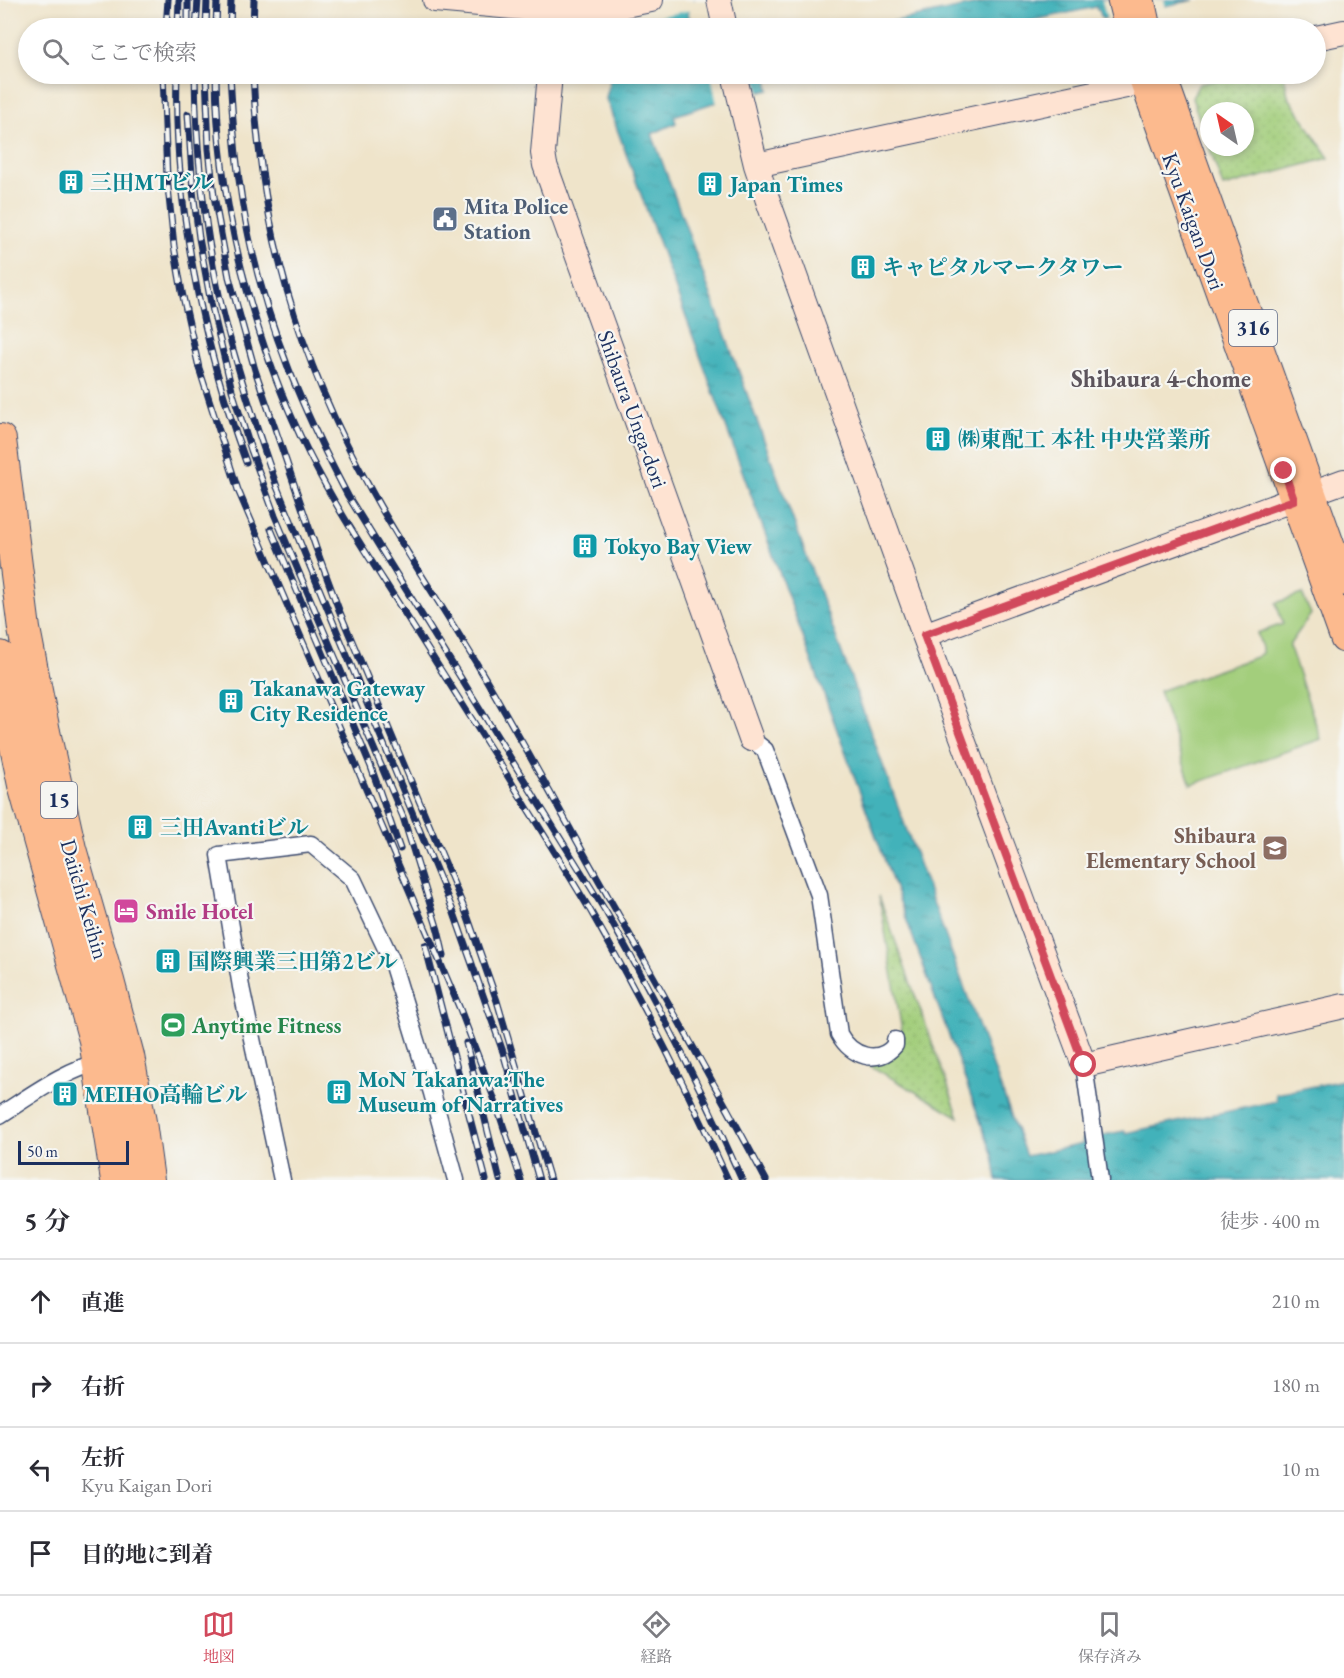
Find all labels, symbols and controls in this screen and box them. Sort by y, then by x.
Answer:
search box [18,18,1326,84]
icon: search [39,35,72,68]
text: ここで検索 [87,38,197,67]
north arrow [1200,102,1254,156]
street label: Kyu Kaigan Dori [1155,148,1232,294]
building icon: 三田MTビル [56,167,86,197]
place label: 三田MTビル [90,168,213,197]
building icon: Japan Times [695,169,725,199]
place label: Japan Times [728,170,843,199]
place label: Mita Police Station [464,192,568,246]
public building icon: Mita Police Station [430,204,460,234]
building icon: キャピタルマークタワー [848,252,878,282]
place label: キャピタルマークタワー [882,253,1124,282]
road number: 316 [1229,310,1277,346]
street label: Shibaura Unga-dori [591,326,674,492]
district label: Shibaura 4-chome [1071,363,1251,394]
building icon: ㈱東配工 本社 中央営業所 [923,424,953,454]
place label: ㈱東配工 本社 中央営業所 [958,425,1210,454]
route end [1270,457,1296,483]
building icon: Tokyo Bay View [570,531,600,561]
place label: Tokyo Bay View [604,532,752,561]
place label: Takanawa Gateway City Residence [250,674,425,728]
building icon: Takanawa Gateway City Residence [216,686,246,716]
road number: 15 [41,782,77,818]
building icon: 三田Avantiビル [125,812,155,842]
place label: 三田Avantiビル [160,813,309,842]
place label: Shibaura Elementary School [1086,821,1256,875]
school or university icon: Shibaura Elementary School [1260,833,1290,863]
street label: Daiichi Keihin [54,836,116,963]
hotel icon: Smile Hotel [111,896,141,926]
place label: Smile Hotel [146,897,254,926]
building icon: 国際興業三田第2ビル [153,946,183,976]
place label: 国際興業三田第2ビル [188,947,398,976]
sports icon: Anytime Fitness [158,1010,188,1040]
place label: Anytime Fitness [191,1011,341,1040]
route start [1070,1051,1096,1077]
place label: MoN Takanawa:The Museum of Narratives [358,1065,563,1119]
building icon: MoN Takanawa:The Museum of Narratives [324,1077,354,1107]
building icon: MEIHO高輪ビル [50,1079,80,1109]
place label: MEIHO高輪ビル [84,1080,247,1109]
scale bar [18,1138,129,1166]
text: 50 m [27,1141,58,1162]
text: 5 分 [24,1204,70,1238]
text: 徒歩 · 400 m [1220,1208,1320,1234]
icon: ahead [24,1285,57,1318]
text: 直進 [81,1288,125,1317]
text: 210 m [1272,1288,1320,1314]
icon: right [24,1369,57,1402]
text: 右折 [81,1372,125,1401]
text: 180 m [1272,1372,1320,1398]
text: 左折 [81,1443,125,1472]
icon: left [24,1453,57,1486]
text: 10 m [1281,1456,1320,1482]
text: Kyu Kaigan Dori [81,1472,212,1498]
icon: arrive [24,1537,57,1570]
text: 目的地に到着 [81,1540,213,1569]
tab: 地図 [202,1608,235,1667]
tab: 経路 [640,1608,673,1667]
tab: 保存済み [1078,1608,1142,1667]

